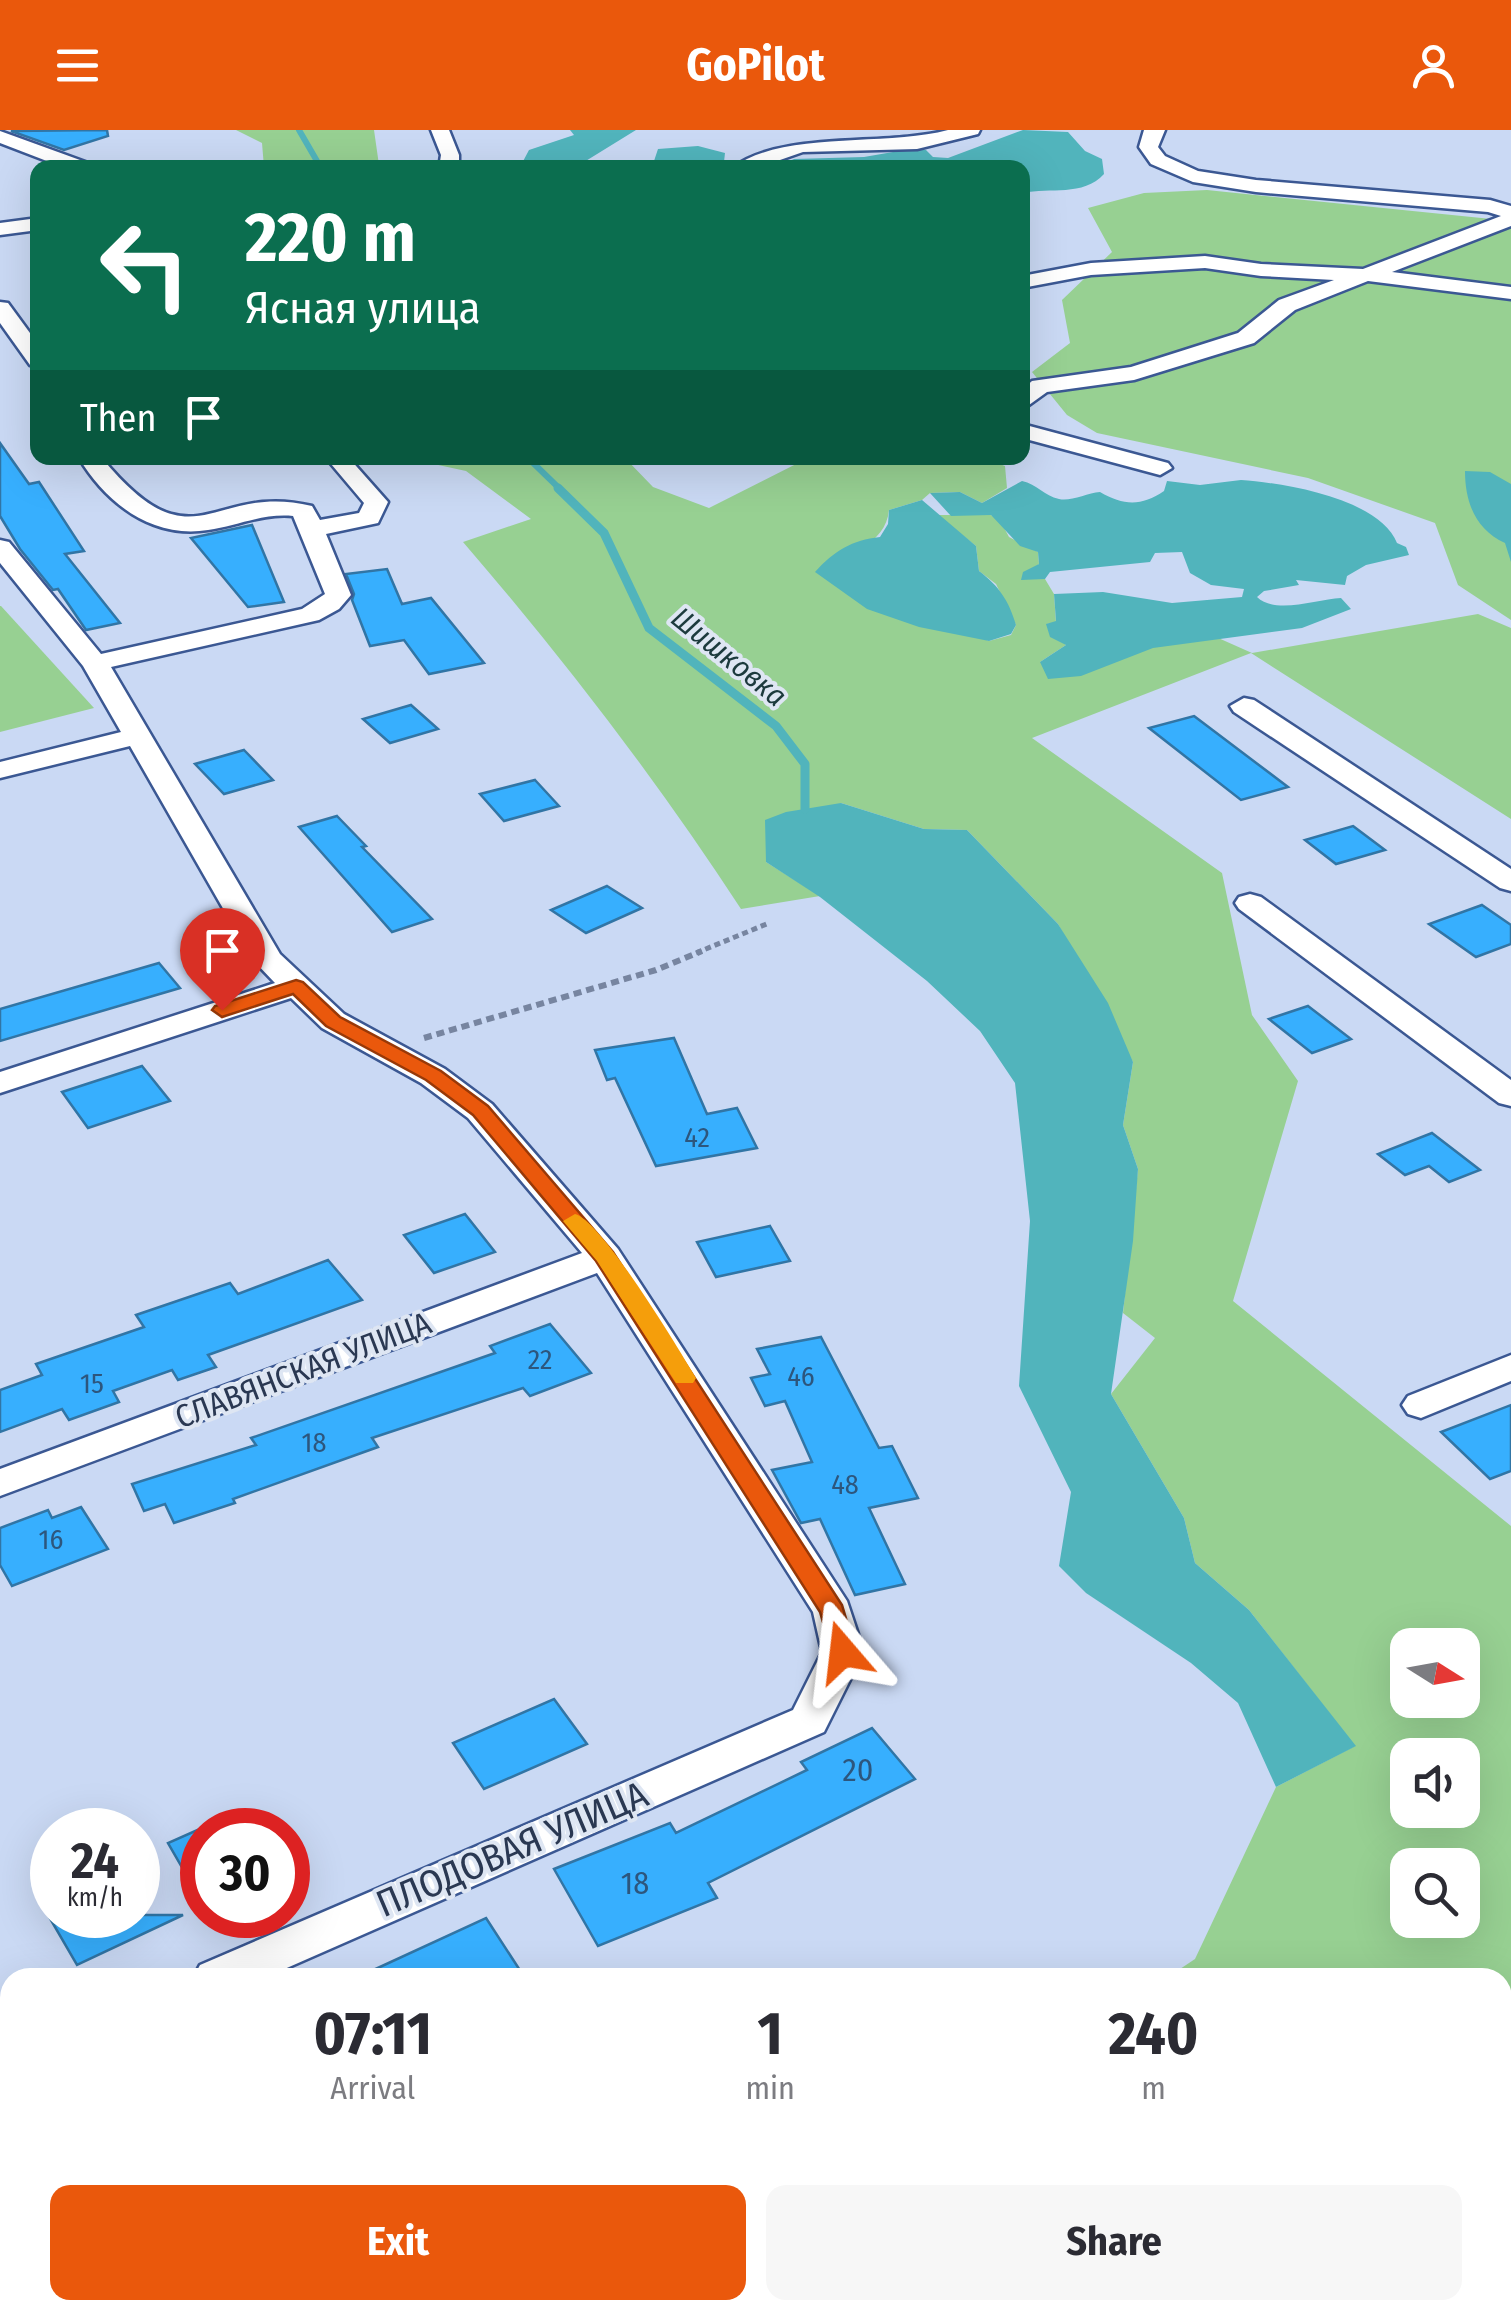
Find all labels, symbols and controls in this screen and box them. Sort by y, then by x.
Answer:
icon: menu [50,38,105,93]
text: GoPilot [686,38,825,92]
icon: person [1406,38,1461,93]
text: 220 m [245,196,416,280]
icon: left [80,200,210,330]
text: Ясная улица [245,281,481,335]
icon: arrive [176,390,231,445]
text: Then [80,395,156,441]
water label: Шишковка [664,600,794,714]
pin [180,908,265,1011]
icon: arrive [195,923,250,978]
house number: 42 [684,1121,710,1154]
street label: СЛАВЯНСКАЯ УЛИЦА [170,1304,436,1436]
house number: 22 [528,1343,552,1376]
house number: 46 [787,1360,815,1393]
house number: 15 [80,1367,104,1400]
house number: 18 [302,1426,326,1459]
house number: 48 [831,1468,859,1501]
house number: 16 [39,1523,63,1556]
position arrow [791,1600,895,1704]
north arrow [1390,1628,1480,1718]
map controls [1390,1628,1480,1938]
button: sound [1390,1738,1480,1828]
house number: 20 [843,1751,873,1789]
street label: ПЛОДОВАЯ УЛИЦА [370,1771,654,1927]
speed limit sign: 30 [180,1808,310,1938]
text: 24 [71,1831,119,1891]
button: search [1390,1848,1480,1938]
house number: 18 [621,1864,649,1902]
text: km/h [67,1883,123,1913]
text: 07:11 [313,1998,432,2070]
text: 1 [758,1998,783,2070]
text: 240 [1108,1998,1199,2070]
text: Arrival [330,2069,415,2107]
text: min [745,2069,795,2107]
text: m [1141,2069,1166,2107]
button: Exit [50,2185,746,2300]
button: Share [766,2185,1462,2300]

